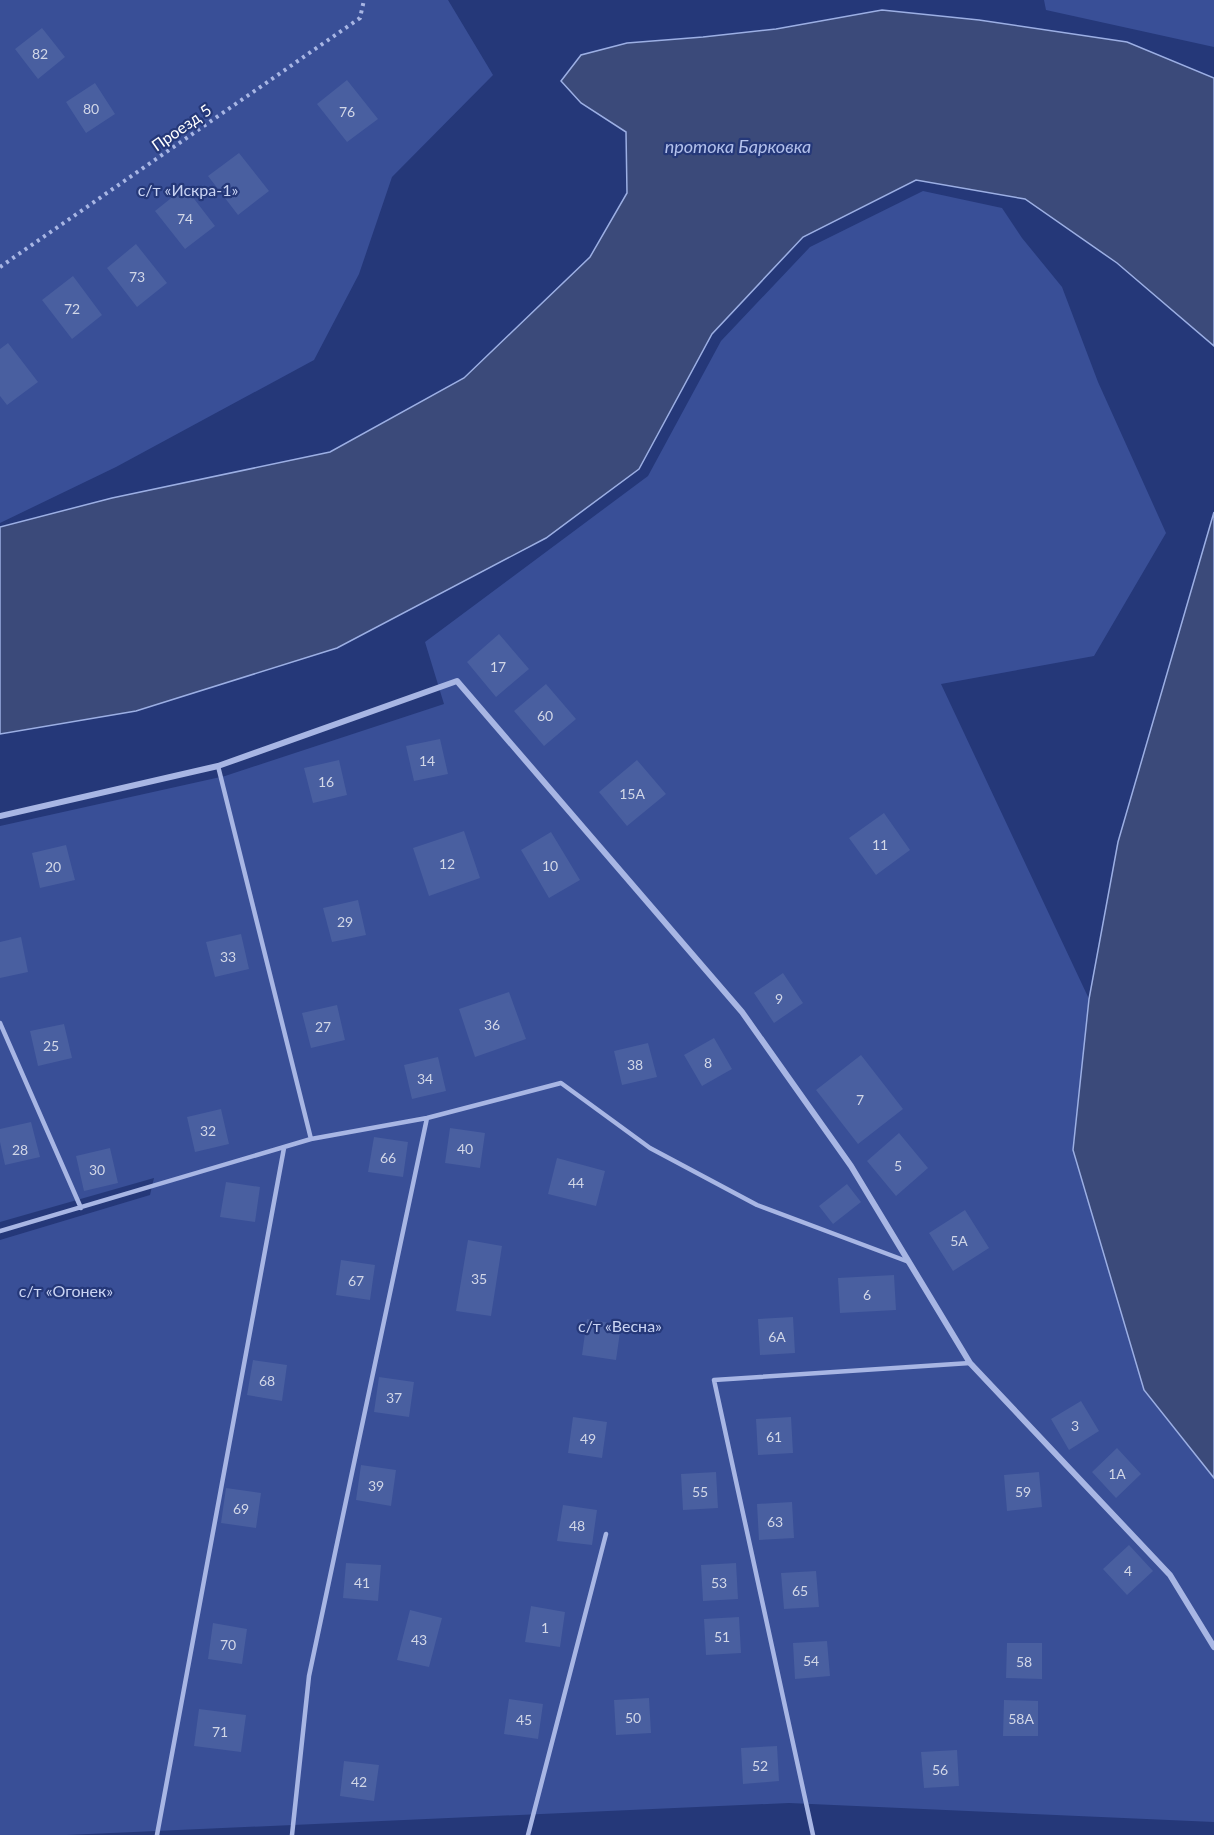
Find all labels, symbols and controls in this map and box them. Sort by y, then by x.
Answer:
house number: 82 [32,45,48,62]
house number: 80 [83,100,99,117]
street label: Проезд 5 [147,100,215,154]
house number: 76 [339,103,355,120]
water label: протока Барковка [665,135,811,157]
park label: с/т «Искра-1» [138,180,238,199]
house number: 74 [177,210,193,227]
house number: 73 [129,268,145,285]
house number: 72 [64,300,80,317]
house number: 17 [490,658,506,675]
house number: 60 [537,707,553,724]
house number: 14 [419,752,435,769]
house number: 16 [318,773,334,790]
house number: 15А [619,785,645,802]
house number: 11 [872,836,888,853]
house number: 12 [439,855,455,872]
house number: 10 [542,857,558,874]
house number: 20 [45,858,61,875]
house number: 29 [337,913,353,930]
house number: 33 [220,948,236,965]
house number: 9 [775,990,783,1007]
house number: 36 [484,1016,500,1033]
house number: 27 [315,1018,331,1035]
house number: 25 [43,1037,59,1054]
house number: 8 [704,1054,712,1071]
house number: 38 [627,1056,643,1073]
house number: 34 [417,1070,433,1087]
house number: 7 [856,1091,864,1108]
house number: 32 [200,1122,216,1139]
house number: 40 [457,1140,473,1157]
house number: 28 [12,1141,28,1158]
house number: 66 [380,1149,396,1166]
house number: 5 [894,1157,902,1174]
house number: 30 [89,1161,105,1178]
house number: 44 [568,1174,584,1191]
house number: 5А [950,1232,968,1249]
house number: 35 [471,1270,487,1287]
house number: 67 [348,1272,364,1289]
park label: с/т «Огонек» [19,1281,113,1300]
house number: 6 [863,1286,871,1303]
park label: с/т «Весна» [578,1316,662,1335]
house number: 6А [768,1328,786,1345]
house number: 68 [259,1372,275,1389]
house number: 37 [386,1389,402,1406]
house number: 3 [1071,1417,1079,1434]
house number: 61 [766,1428,782,1445]
house number: 49 [580,1430,596,1447]
house number: 1А [1108,1465,1126,1482]
house number: 39 [368,1477,384,1494]
house number: 55 [692,1483,708,1500]
house number: 59 [1015,1483,1031,1500]
house number: 69 [233,1500,249,1517]
house number: 63 [767,1513,783,1530]
house number: 48 [569,1517,585,1534]
house number: 4 [1124,1562,1132,1579]
house number: 41 [354,1574,370,1591]
house number: 53 [711,1574,727,1591]
house number: 65 [792,1582,808,1599]
house number: 1 [541,1619,549,1636]
house number: 51 [714,1628,730,1645]
house number: 43 [411,1631,427,1648]
house number: 70 [220,1636,236,1653]
house number: 54 [803,1652,819,1669]
house number: 58 [1016,1653,1032,1670]
house number: 50 [625,1709,641,1726]
house number: 58А [1008,1710,1034,1727]
house number: 45 [516,1711,532,1728]
house number: 71 [212,1723,228,1740]
house number: 52 [752,1757,768,1774]
house number: 56 [932,1761,948,1778]
house number: 42 [351,1773,367,1790]

